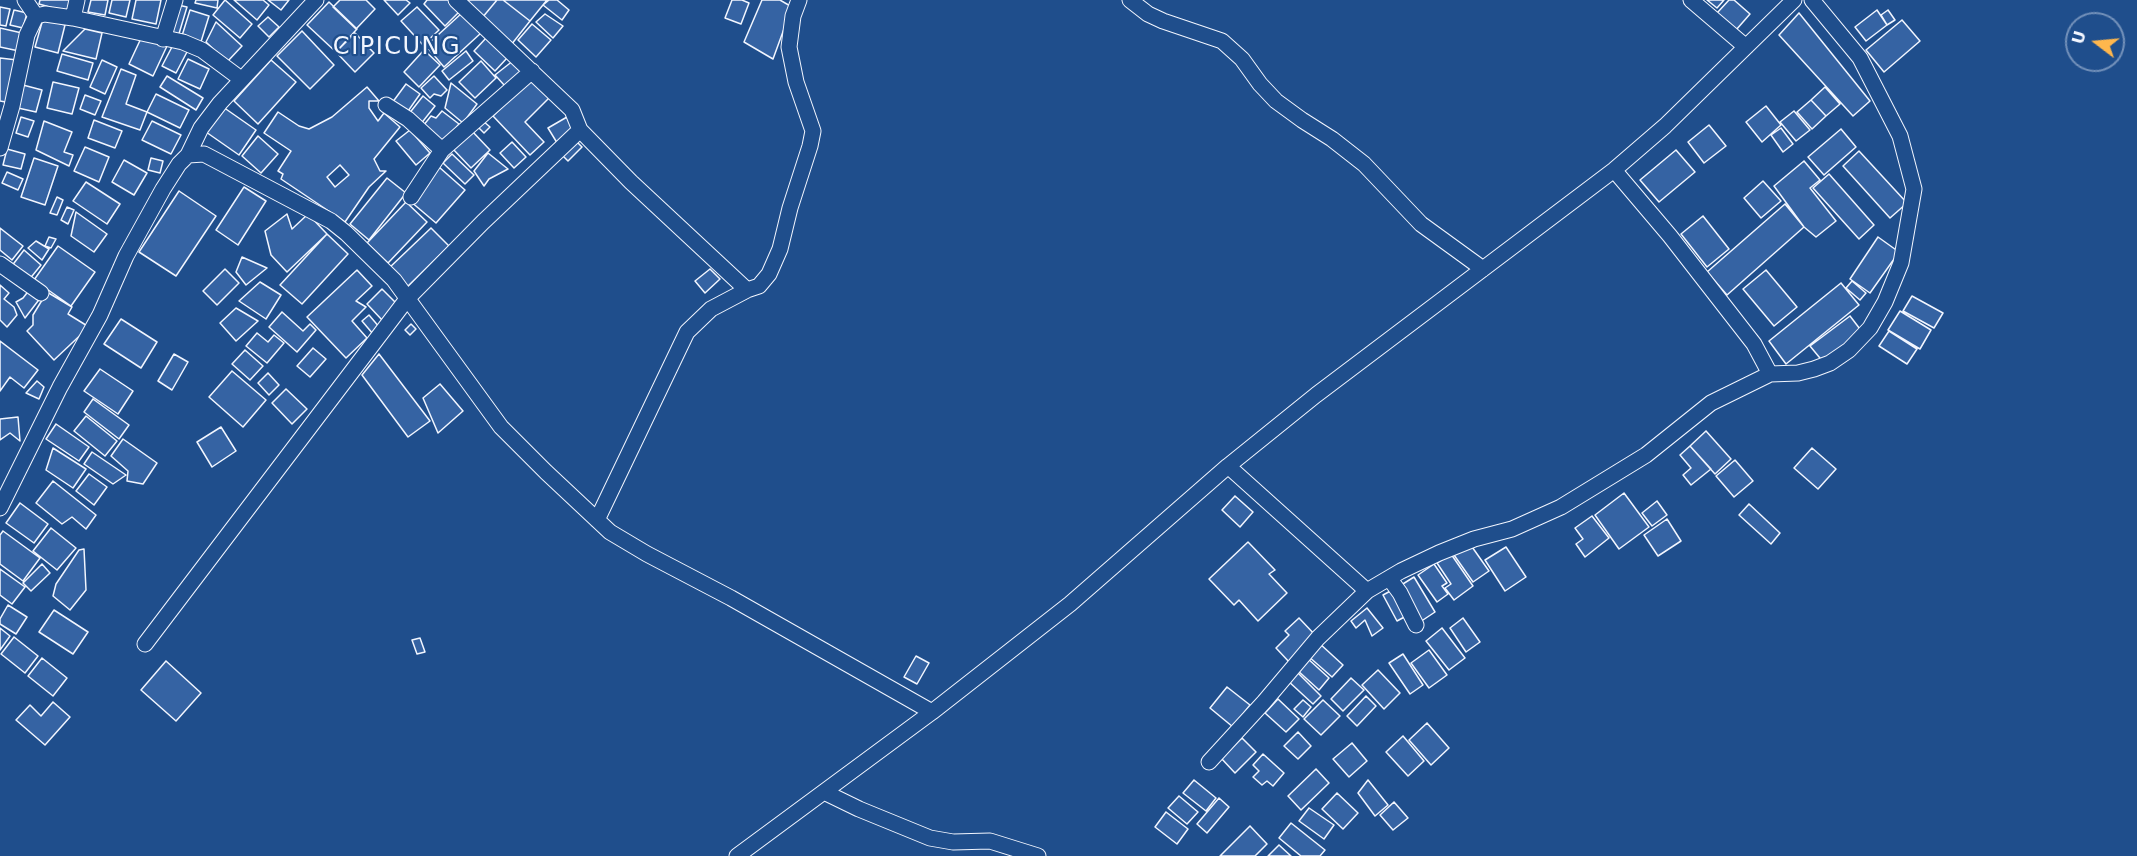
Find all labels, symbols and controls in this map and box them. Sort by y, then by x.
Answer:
north arrow [2065,12,2125,72]
text: U [2068,29,2090,46]
district label: CIPICUNG [333,34,461,62]

